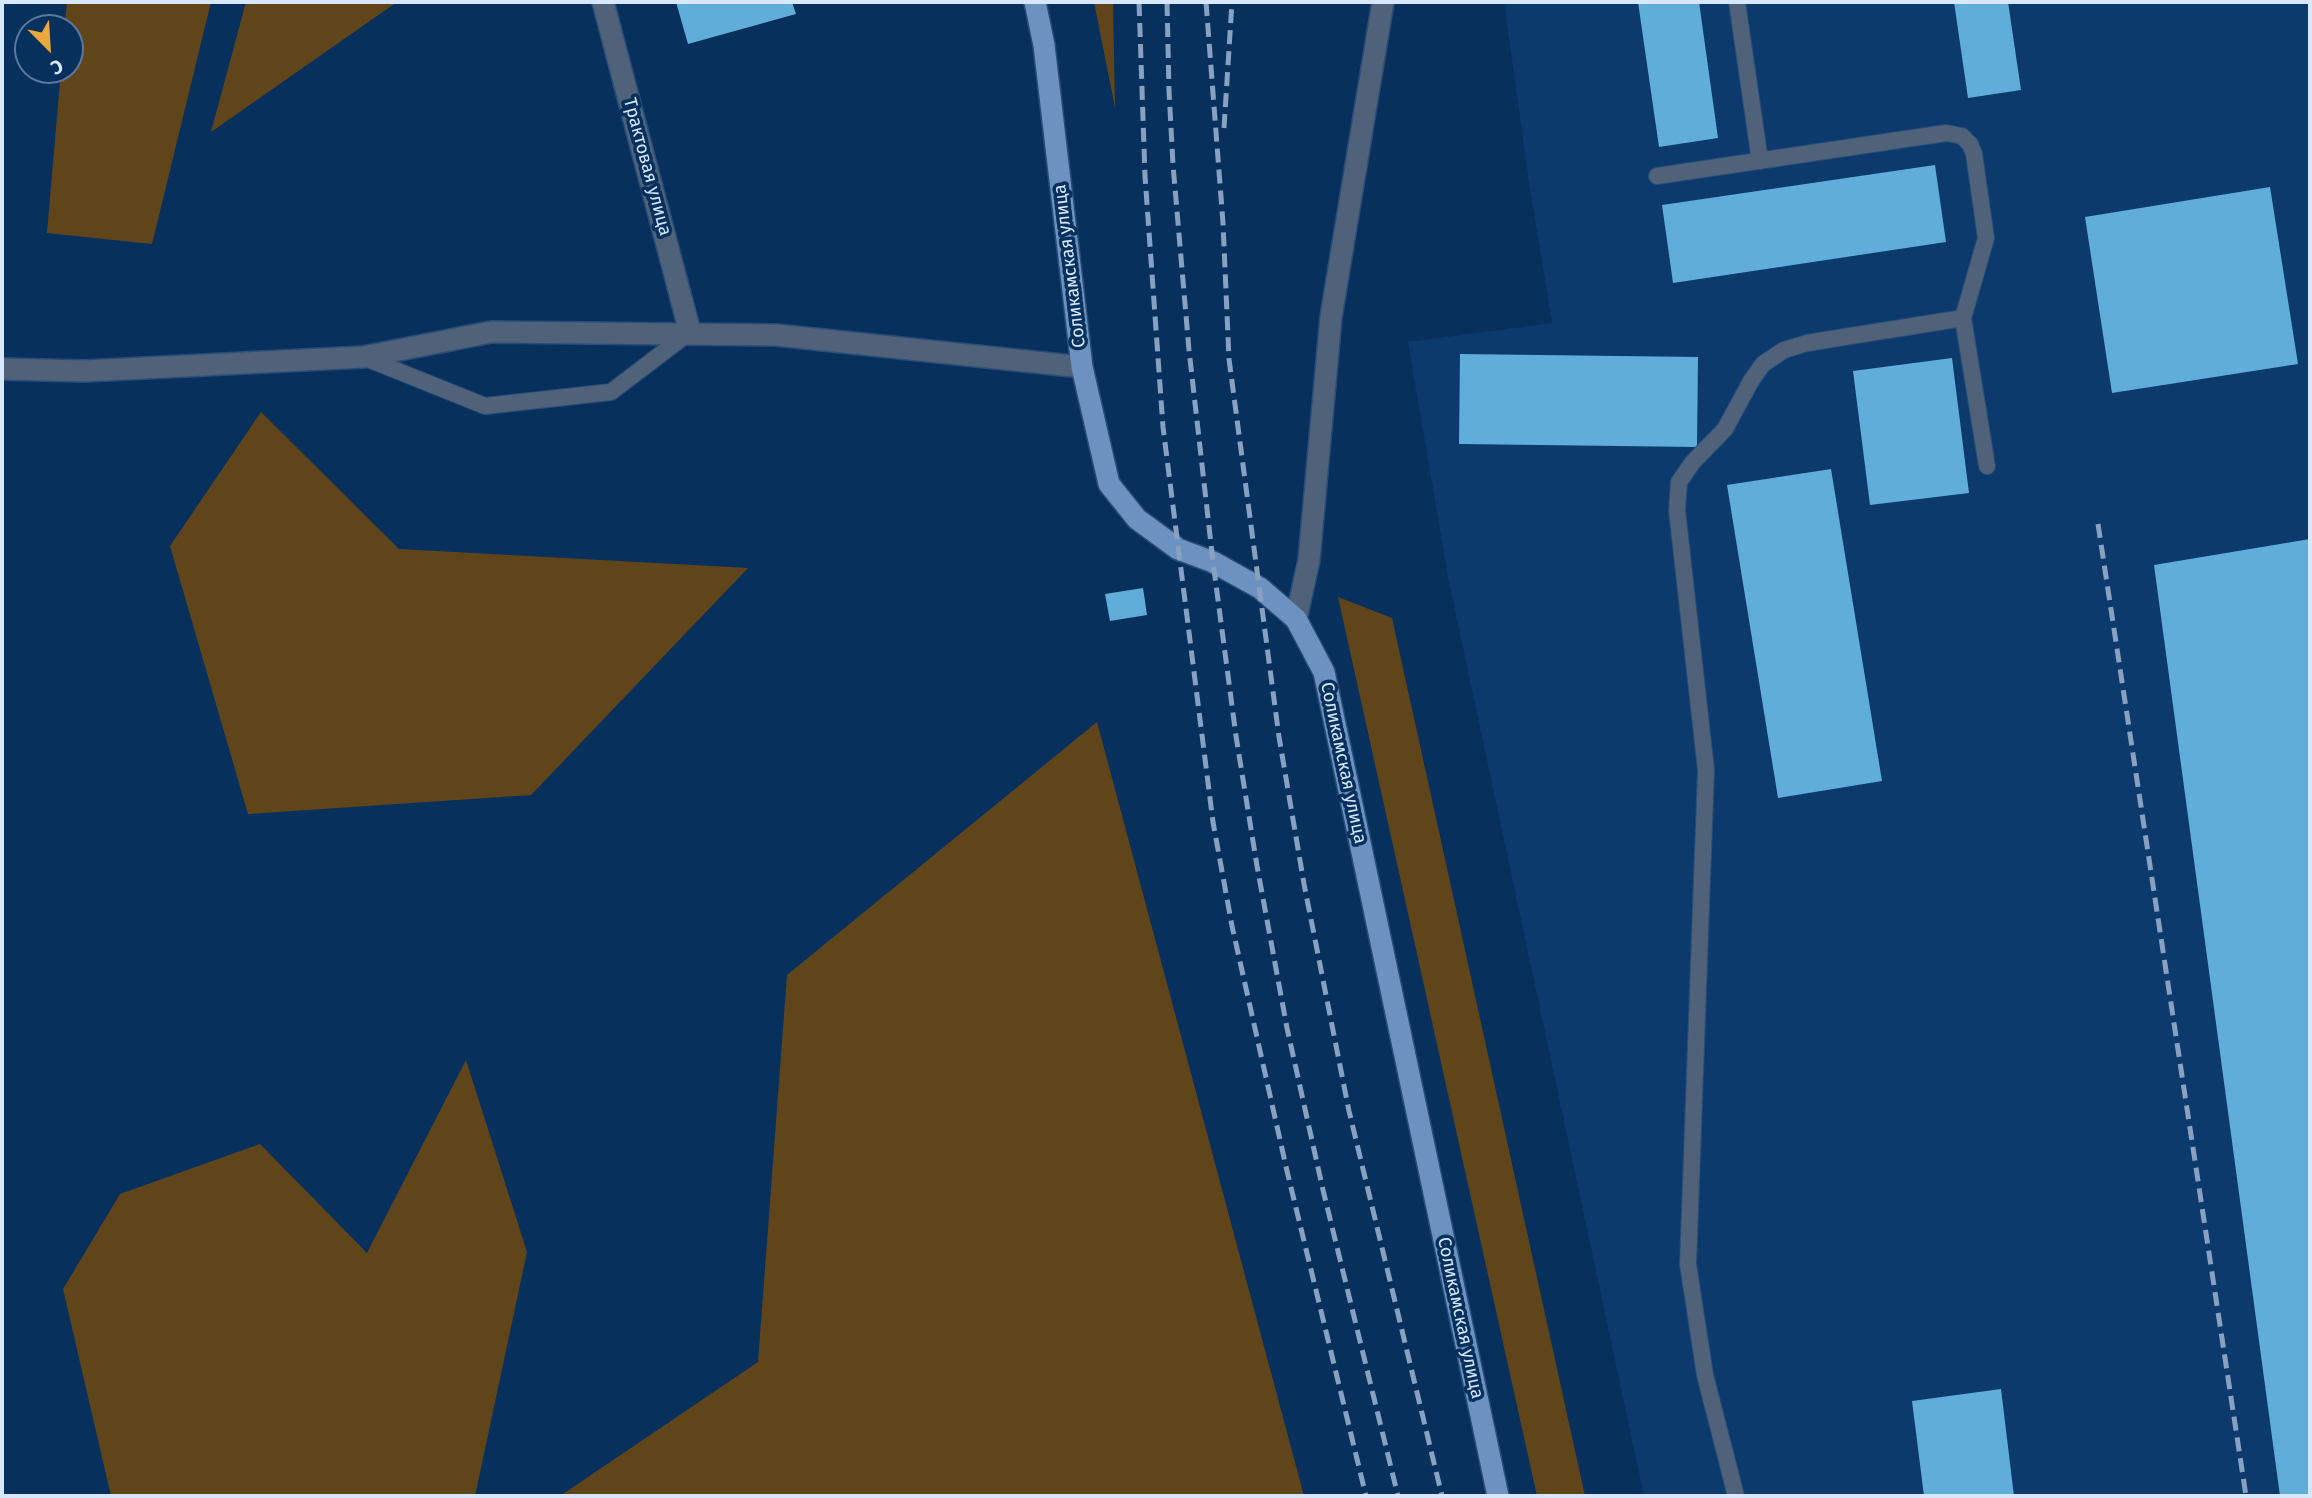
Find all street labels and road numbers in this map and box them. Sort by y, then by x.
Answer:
street label: Трактовая улица [618,96,676,238]
street label: Соликамская улица [1049,183,1091,349]
street label: Соликамская улица [1315,680,1371,846]
street label: Соликамская улица [1432,1235,1488,1401]

